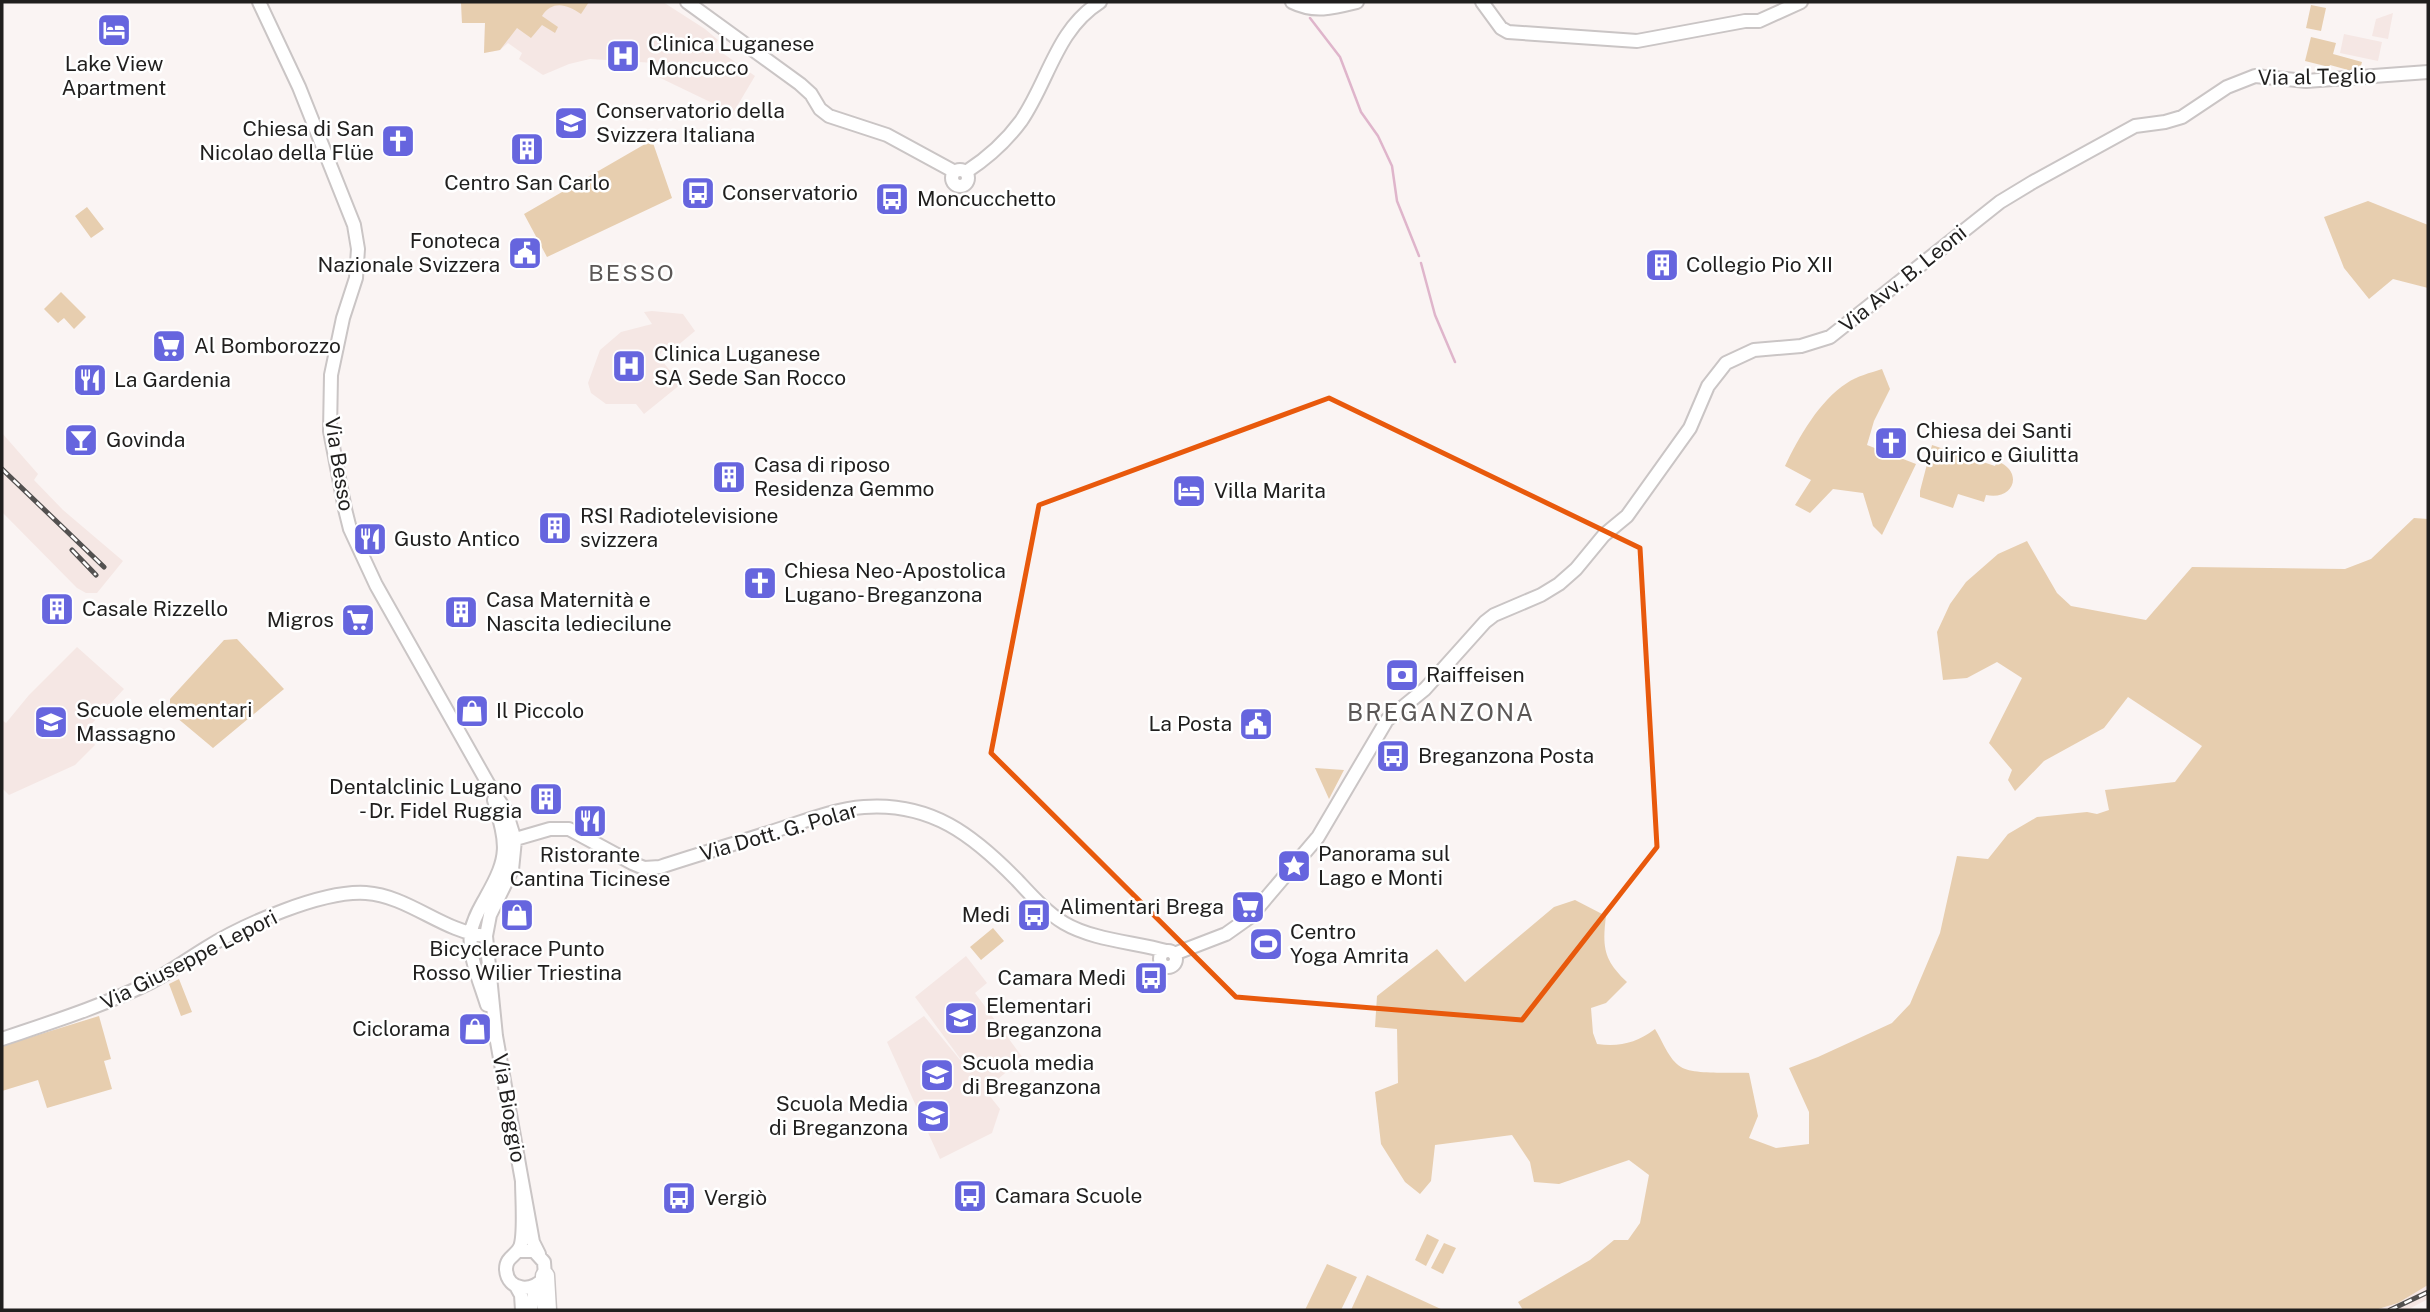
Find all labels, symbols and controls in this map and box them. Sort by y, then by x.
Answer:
hotel icon: Lake View Apartment [95,11,133,49]
place label: Clinica Luganese Moncucco [648,31,815,80]
hospital icon: Clinica Luganese Moncucco [604,37,642,75]
place label: Lake View Apartment [62,51,166,100]
street label: Via al Teglio [2258,63,2376,90]
place label: Conservatorio della Svizzera Italiana [596,98,785,147]
school or university icon: Conservatorio della Svizzera Italiana [552,104,590,142]
place label: Chiesa di San Nicolao della Flüe [199,116,374,165]
church icon: Chiesa di San Nicolao della Flüe [379,122,417,160]
building icon: Centro San Carlo [508,130,546,168]
place label: Centro San Carlo [444,170,610,195]
bus stop icon: Conservatorio [679,174,717,212]
place label: Conservatorio [722,180,858,205]
bus stop icon: Moncucchetto [873,180,911,218]
place label: Moncucchetto [917,186,1056,211]
street label: Via Avv. B. Leoni [1834,220,1971,338]
place label: Fonoteca Nazionale Svizzera [317,228,500,277]
public building icon: Fonoteca Nazionale Svizzera [506,234,544,272]
building icon: Collegio Pio XII [1643,246,1681,284]
place label: Collegio Pio XII [1686,252,1833,277]
district label: BESSO [588,259,676,286]
supermarket icon: Al Bomborozzo [150,327,188,365]
place label: Al Bomborozzo [194,333,341,358]
place label: Clinica Luganese SA Sede San Rocco [654,341,846,390]
hospital icon: Clinica Luganese SA Sede San Rocco [610,347,648,385]
restaurant icon: La Gardenia [71,361,109,399]
place label: La Gardenia [114,367,231,392]
street label: Via Besso [320,415,359,513]
place label: Chiesa dei Santi Quirico e Giulitta [1916,418,2079,467]
bar icon: Govinda [62,421,100,459]
church icon: Chiesa dei Santi Quirico e Giulitta [1872,424,1910,462]
place label: Govinda [106,427,185,452]
place label: Casa di riposo Residenza Gemmo [754,452,934,501]
building icon: Casa di riposo Residenza Gemmo [710,458,748,496]
hotel icon: Villa Marita [1170,472,1208,510]
place label: Villa Marita [1214,478,1326,503]
place label: RSI Radiotelevisione svizzera [580,503,779,552]
building icon: RSI Radiotelevisione svizzera [536,509,574,547]
restaurant icon: Gusto Antico [351,520,389,558]
place label: Gusto Antico [394,526,520,551]
place label: Chiesa Neo-Apostolica Lugano- Breganzona [784,558,1006,607]
church icon: Chiesa Neo-Apostolica Lugano- Breganzona [741,564,779,602]
place label: Casa Maternità e Nascita lediecilune [486,587,672,636]
building icon: Casale Rizzello [38,590,76,628]
building icon: Casa Maternità e Nascita lediecilune [442,593,480,631]
place label: Casale Rizzello [82,596,228,621]
supermarket icon: Migros [339,601,377,639]
place label: Migros [267,607,334,632]
bank icon: Raiffeisen [1383,656,1421,694]
place label: Raiffeisen [1426,662,1525,687]
shop icon: Il Piccolo [453,692,491,730]
place label: Scuole elementari Massagno [76,697,252,746]
place label: Il Piccolo [496,698,584,723]
district label: BREGANZONA [1347,698,1535,726]
school or university icon: Scuole elementari Massagno [32,703,70,741]
public building icon: La Posta [1237,705,1275,743]
place label: La Posta [1148,711,1232,736]
bus stop icon: Breganzona Posta [1374,737,1412,775]
place label: Breganzona Posta [1418,743,1594,768]
place label: Dentalclinic Lugano - Dr. Fidel Ruggia [329,774,522,823]
building icon: Dentalclinic Lugano - Dr. Fidel Ruggia [527,780,565,818]
street label: Via Dott. G. Polar [697,797,861,866]
restaurant icon: Ristorante Cantina Ticinese [571,802,609,840]
place label: Panorama sul Lago e Monti [1318,841,1450,890]
place label: Ristorante Cantina Ticinese [510,842,670,891]
place icon: Panorama sul Lago e Monti [1275,847,1313,885]
supermarket icon: Alimentari Brega [1229,888,1267,926]
place label: Alimentari Brega [1059,894,1224,919]
shop icon: Bicyclerace Punto Rosso Wilier Triestina [498,896,536,934]
bus stop icon: Medi [1015,896,1053,934]
place label: Medi [962,902,1010,927]
street label: Via Giuseppe Lepori [96,904,281,1015]
place label: Centro Yoga Amrita [1290,919,1409,968]
sports icon: Centro Yoga Amrita [1247,925,1285,963]
place label: Bicyclerace Punto Rosso Wilier Triestina [412,936,622,985]
bus stop icon: Camara Medi [1132,959,1170,997]
place label: Camara Medi [998,965,1126,990]
place label: Elementari Breganzona [986,993,1102,1042]
school or university icon: Elementari Breganzona [942,999,980,1037]
shop icon: Ciclorama [456,1010,494,1048]
place label: Ciclorama [352,1016,450,1041]
place label: Scuola media di Breganzona [962,1050,1101,1099]
street label: Via Bioggio [488,1052,531,1164]
school or university icon: Scuola media di Breganzona [918,1056,956,1094]
place label: Scuola Media di Breganzona [769,1091,908,1140]
school or university icon: Scuola Media di Breganzona [914,1097,952,1135]
bus stop icon: Camara Scuole [951,1177,989,1215]
bus stop icon: Vergiò [660,1179,698,1217]
place label: Camara Scuole [995,1183,1142,1208]
place label: Vergiò [704,1185,767,1210]

